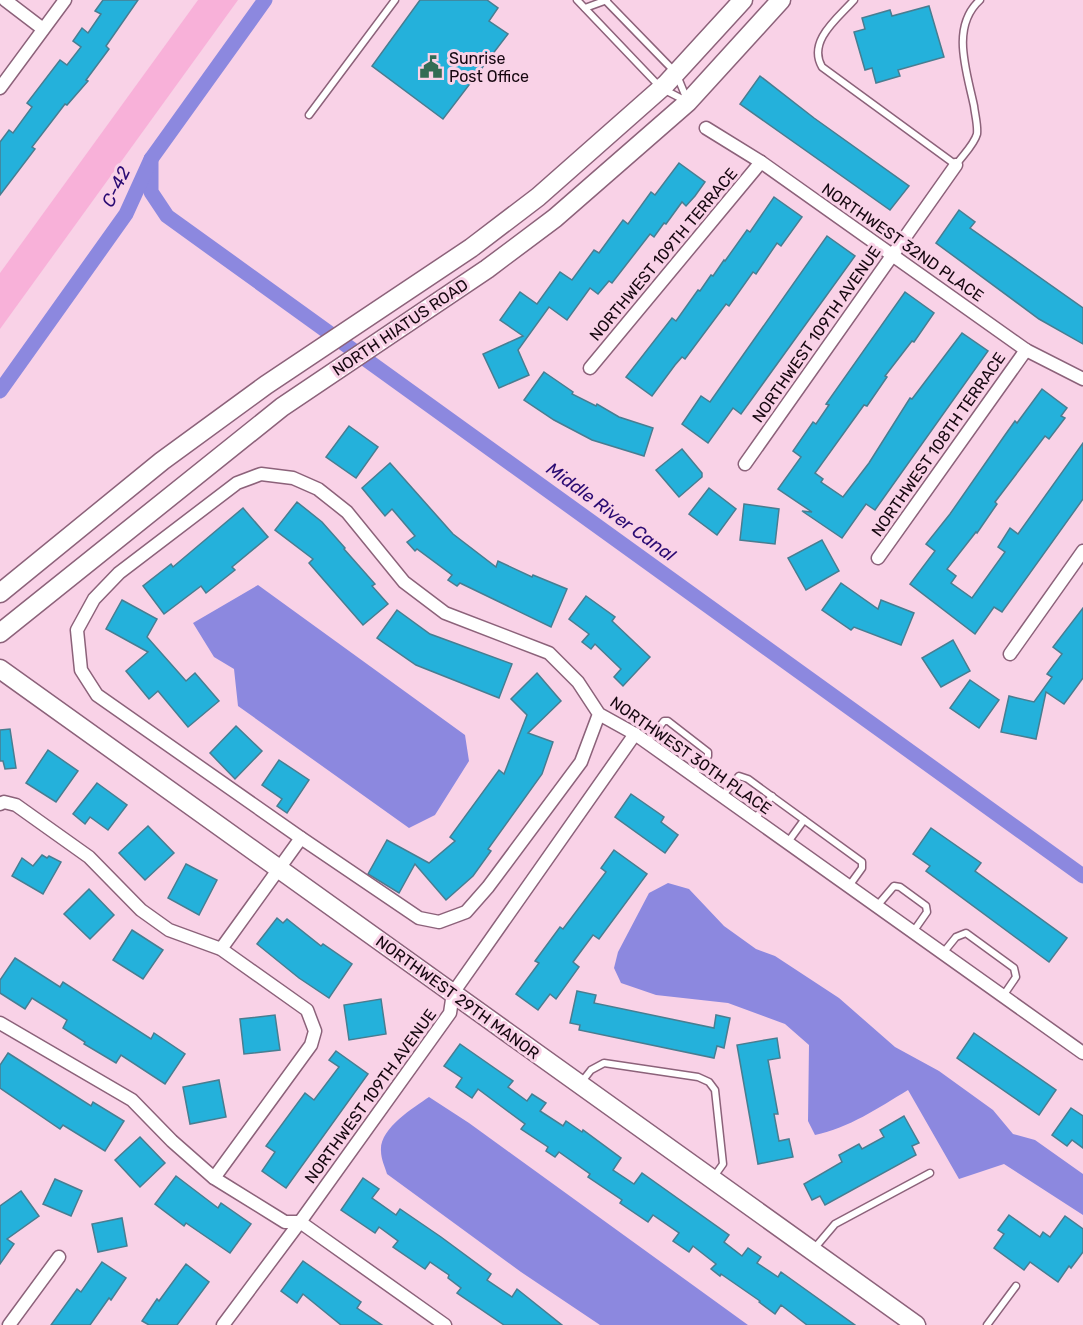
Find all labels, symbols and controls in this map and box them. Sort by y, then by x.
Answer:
place label: Sunrise Post Office [449,49,529,86]
public building icon: Sunrise Post Office [418,54,444,80]
water label: C-42 [97,163,135,211]
street label: NORTHWEST 109TH TERRACE [586,164,741,345]
street label: NORTHWEST 32ND PLACE [818,179,987,306]
street label: NORTHWEST 109TH AVENUE [748,242,885,426]
street label: NORTH HIATUS ROAD [329,275,472,380]
street label: NORTHWEST 108TH TERRACE [867,349,1009,540]
water label: Middle River Canal [542,458,680,567]
street label: NORTHWEST 30TH PLACE [606,692,775,818]
street label: NORTHWEST 29TH MANOR [372,932,543,1063]
street label: NORTHWEST 109TH AVENUE [301,1005,440,1187]

